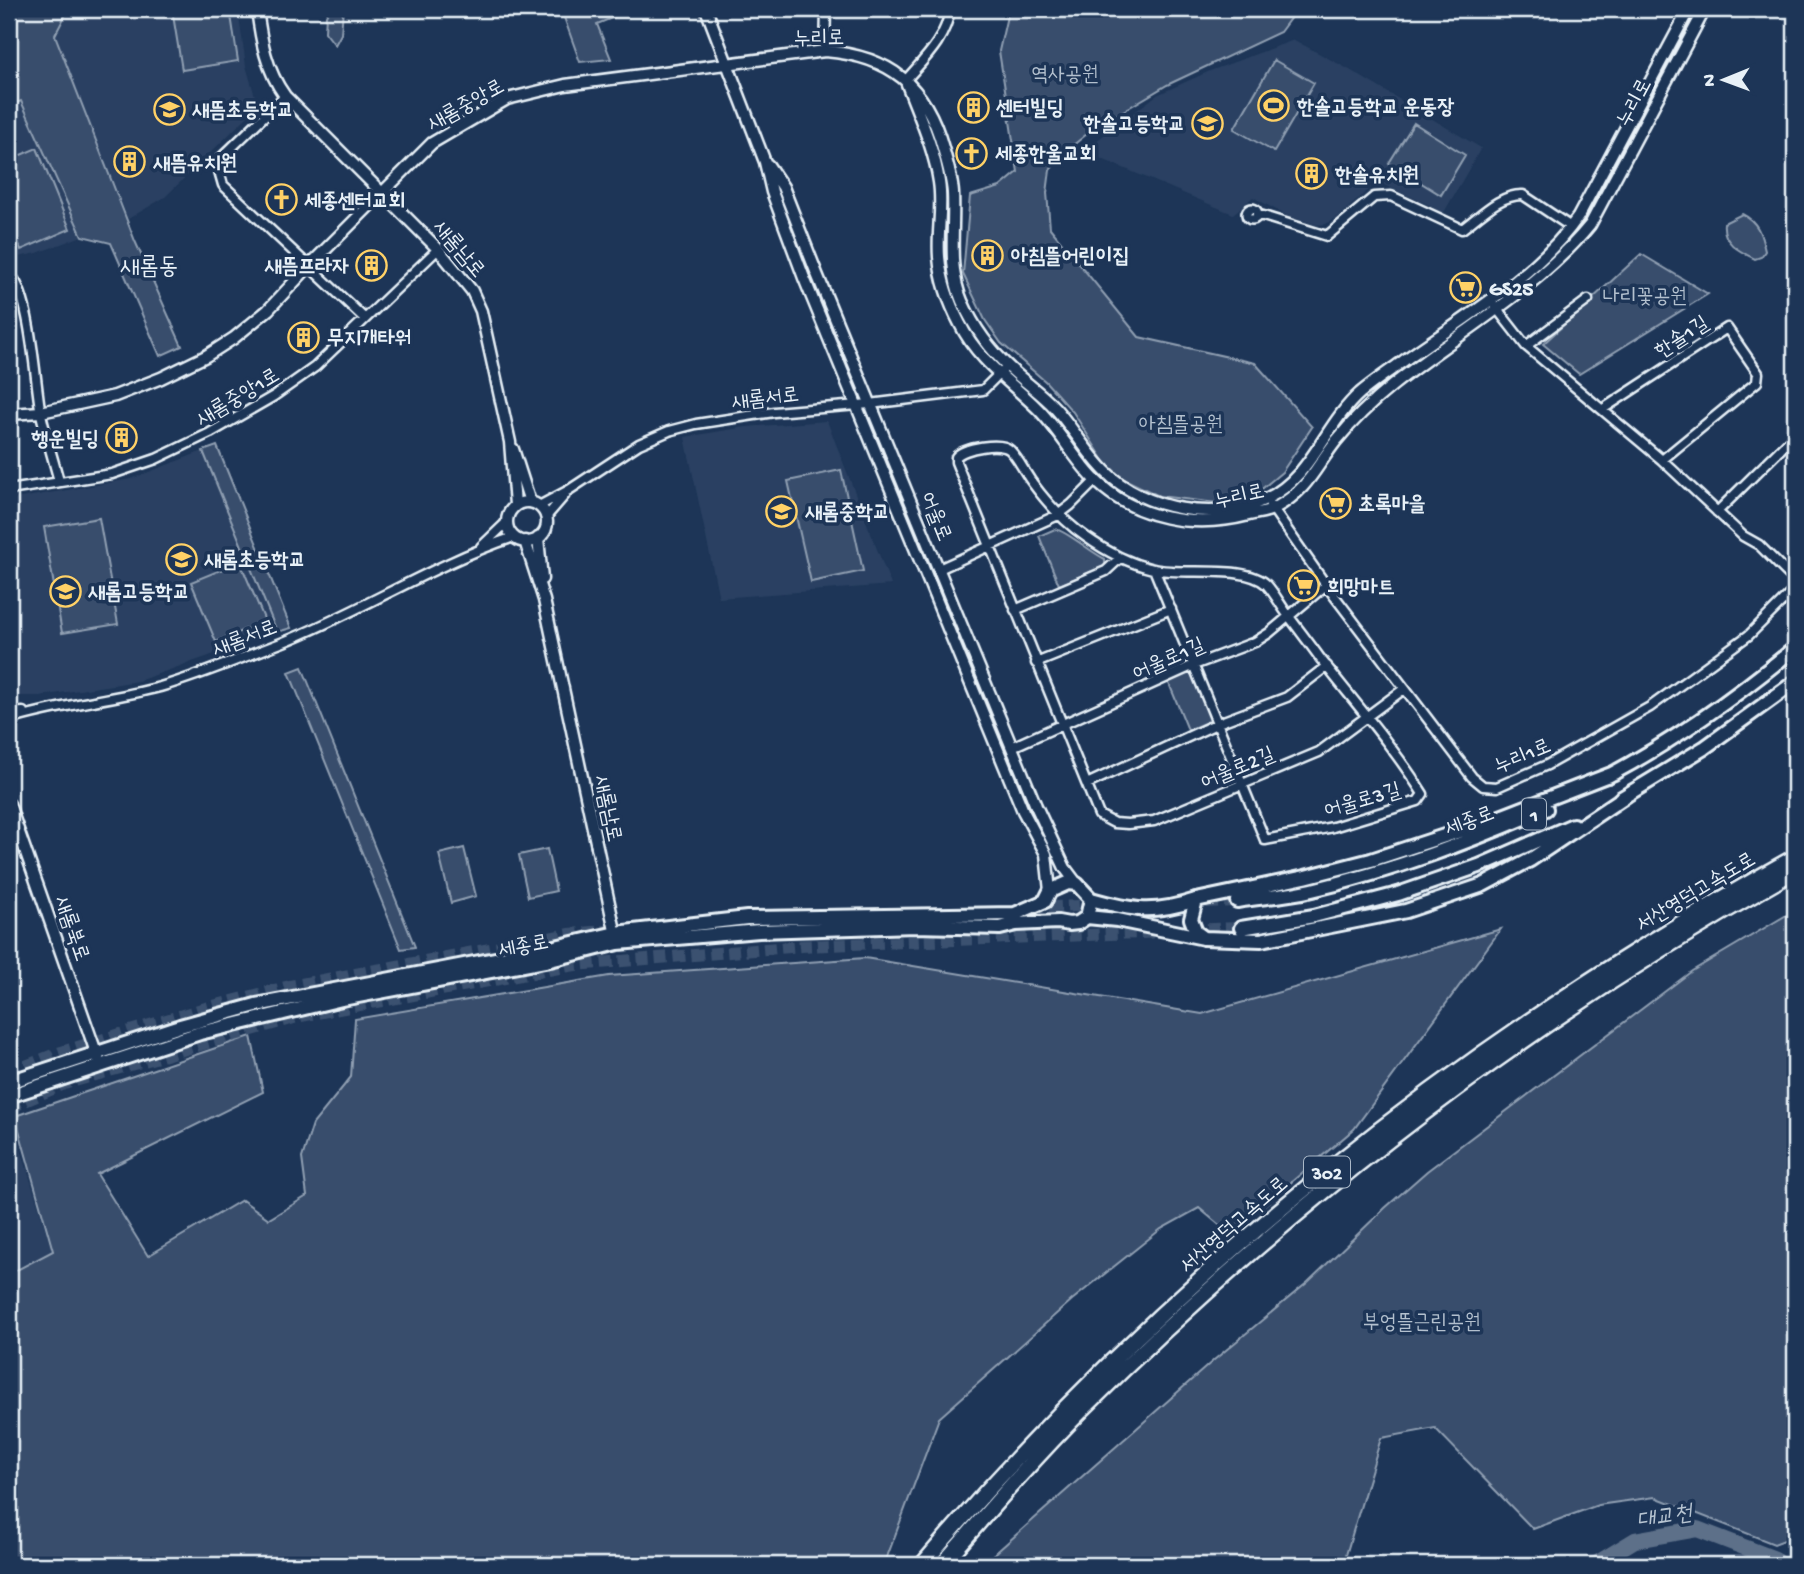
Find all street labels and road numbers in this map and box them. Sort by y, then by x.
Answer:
street label: 누리로 [793,28,845,53]
street label: 누리로 [1613,75,1659,132]
street label: 새롬중앙로 [424,76,510,138]
street label: 새롬남로 [426,216,489,284]
street label: 한솔1길 [1651,311,1715,366]
street label: 새롬중앙1로 [193,364,285,434]
street label: 새롬서로 [730,384,800,417]
street label: 누리로 [1212,481,1267,516]
street label: 어울로 [913,489,955,545]
street label: 새롬서로 [209,616,281,664]
street label: 어울로1길 [1130,634,1209,688]
street label: 누리1로 [1491,735,1555,781]
street label: 어울로2길 [1198,743,1279,797]
street label: 새롬남로 [586,773,625,844]
street label: 어울로3길 [1322,780,1404,825]
road number: 1 [1522,799,1546,830]
street label: 세종로 [1442,803,1498,844]
street label: 서산영덕고속도로 [1632,848,1761,940]
street label: 새롬북로 [47,893,93,965]
street label: 세종로 [496,931,551,966]
road number: 302 [1304,1156,1350,1188]
street label: 서산영덕고속도로 [1175,1172,1295,1280]

